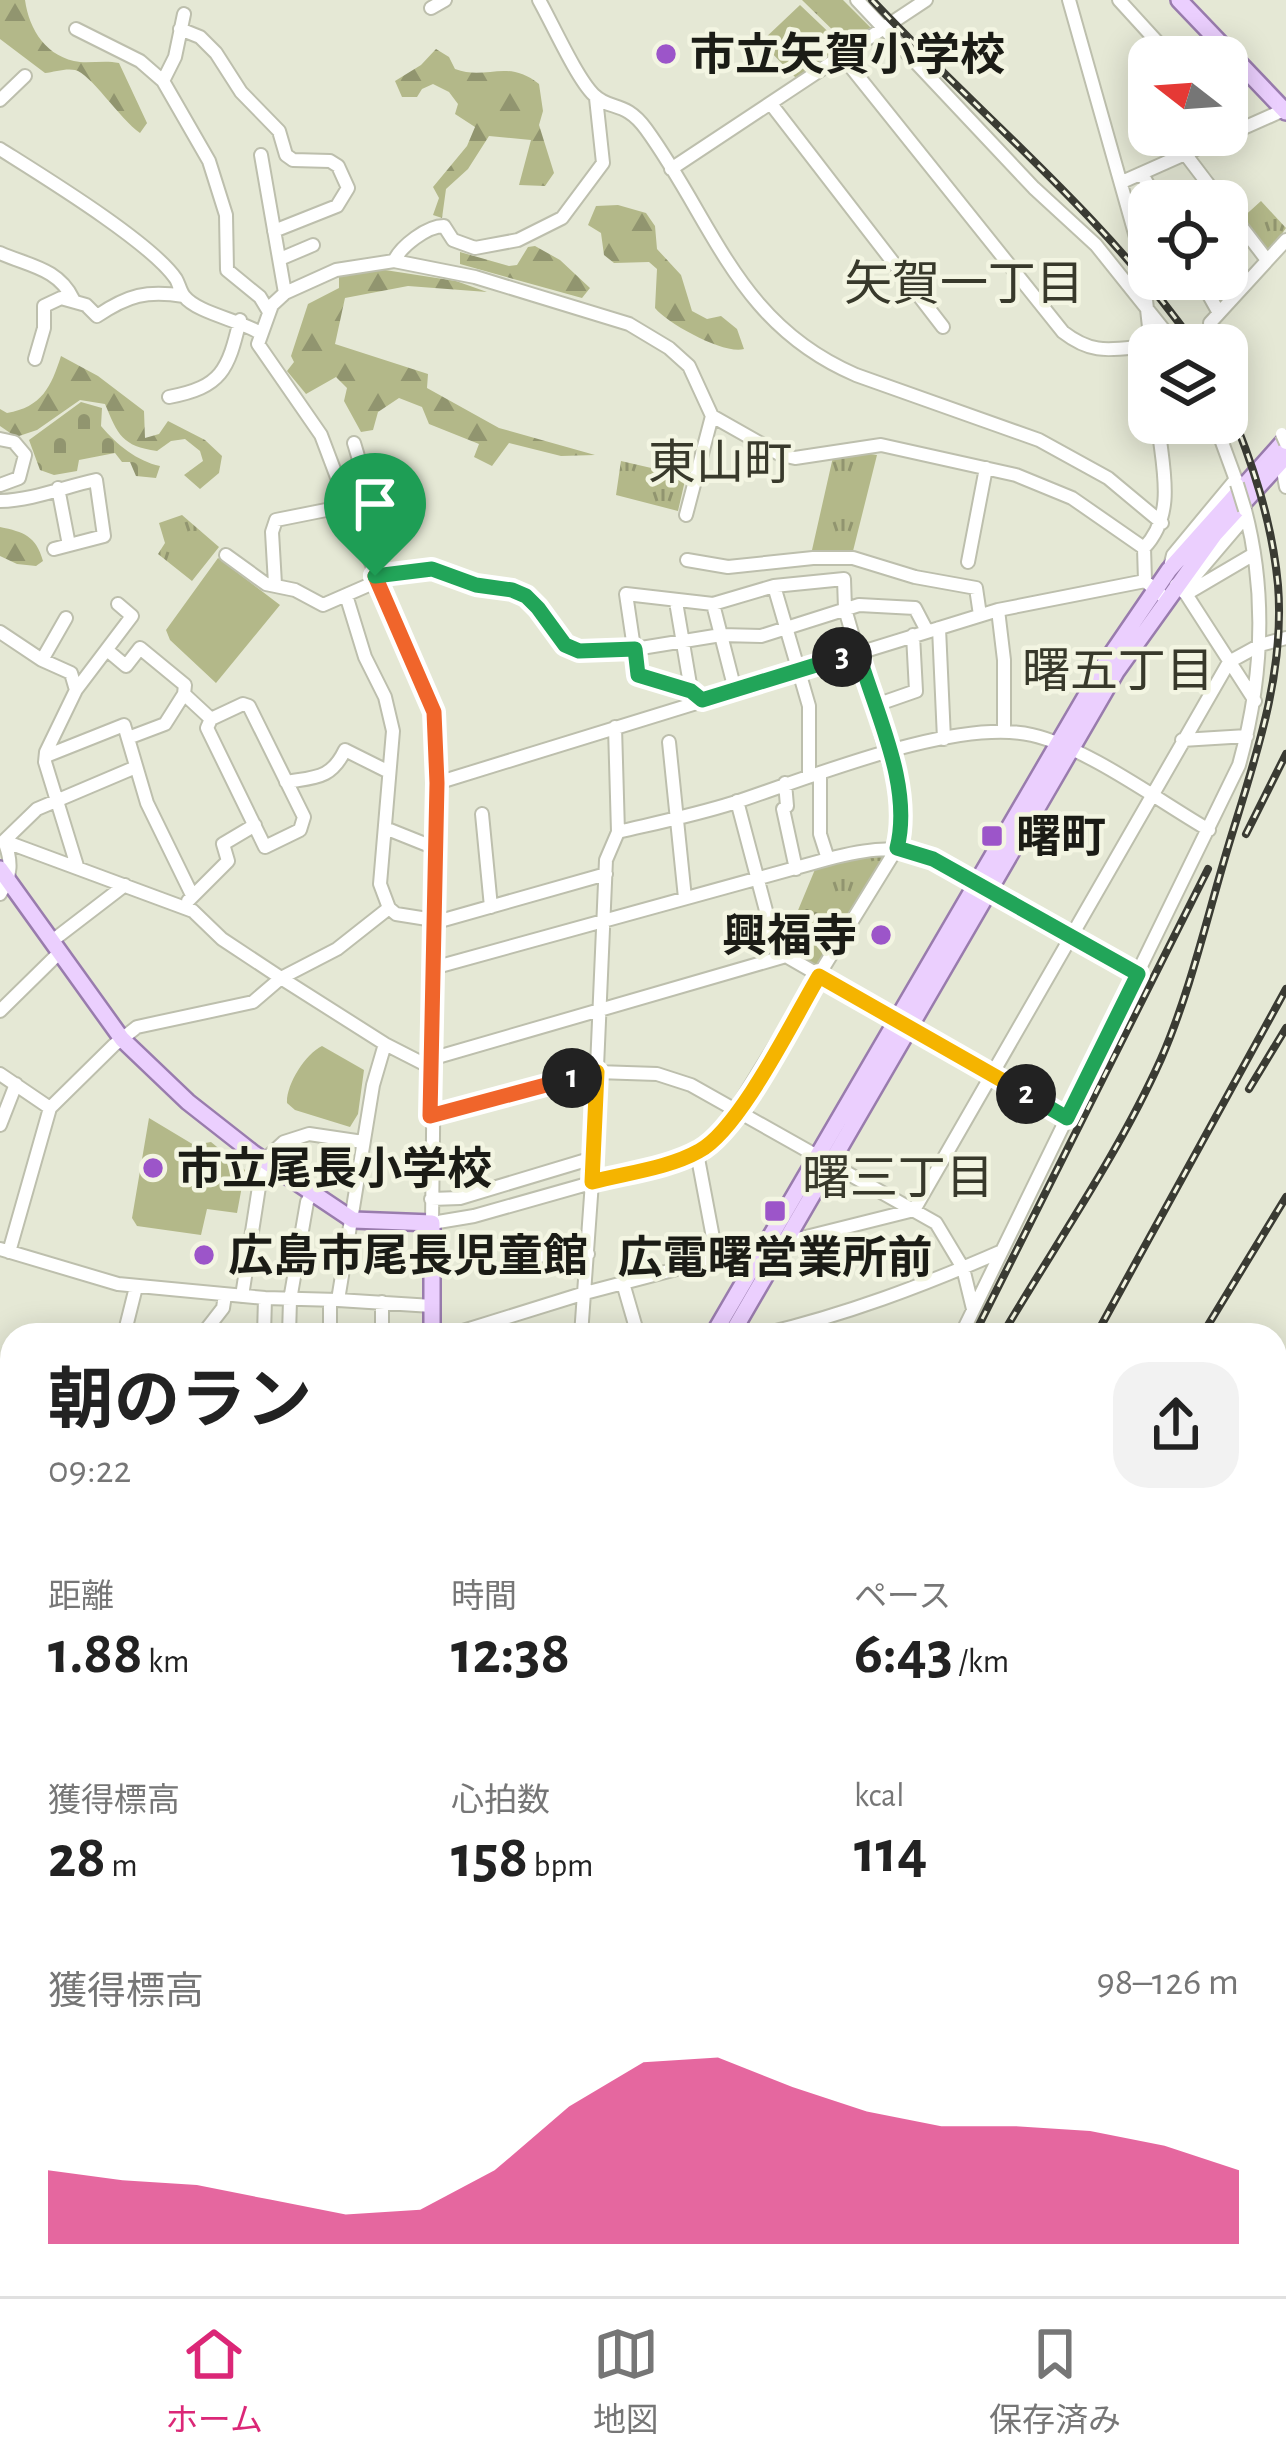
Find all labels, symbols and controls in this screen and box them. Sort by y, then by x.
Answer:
place label: 市立矢賀小学校 [690,31,1005,79]
north arrow [1128,36,1248,156]
map controls [1128,36,1248,444]
marker: 市立矢賀小学校 [653,41,679,67]
button: locate [1128,180,1248,300]
district label: 矢賀一丁目 [844,259,1084,310]
button: layers [1128,324,1248,444]
district label: 東山町 [648,438,792,489]
pin [324,453,426,576]
icon: arrive [342,471,408,537]
pin: 3 [812,627,872,687]
text: 3 [835,640,849,673]
district label: 曙五丁目 [1022,648,1214,697]
place label: 曙町 [1016,815,1106,861]
marker: 曙町 [979,823,1005,849]
place label: 興福寺 [722,912,857,960]
marker: 興福寺 [868,922,894,948]
pin: 1 [542,1048,602,1108]
text: 1 [566,1061,578,1094]
pin: 2 [996,1064,1056,1124]
text: 2 [1018,1077,1034,1110]
place label: 市立尾長小学校 [177,1145,492,1193]
marker: 市立尾長小学校 [140,1155,166,1181]
district label: 曙三丁目 [802,1155,994,1204]
marker: 広電曙営業所前 [762,1198,788,1224]
place label: 広島市尾長児童館 [228,1232,588,1280]
place label: 広電曙営業所前 [617,1234,933,1282]
marker: 広島市尾長児童館 [191,1242,217,1268]
button: share [1113,1362,1239,1488]
text: 朝のラン [48,1369,312,1435]
text: 09:22 [48,1451,131,1490]
text: 距離 [48,1581,114,1614]
text: 時間 [451,1581,517,1614]
text: ペース [854,1581,951,1614]
text: 1.88 [48,1624,143,1684]
text: 12:38 [451,1624,570,1684]
text: 6:43 [854,1624,953,1684]
text: km [143,1646,189,1679]
text: /km [953,1646,1009,1679]
text: kcal [854,1780,904,1813]
text: 獲得標高 [48,1785,180,1818]
text: 心拍数 [451,1785,550,1818]
text: 114 [854,1823,927,1883]
text: 28 [48,1828,106,1888]
text: 158 [451,1828,528,1888]
text: m [106,1850,138,1883]
text: bpm [528,1850,593,1883]
text: 98–126 m [1096,1963,1239,2002]
text: 獲得標高 [48,1973,204,2012]
tab: ホーム [165,2321,263,2442]
tab: 地図 [593,2321,659,2442]
tab: 保存済み [989,2321,1121,2442]

